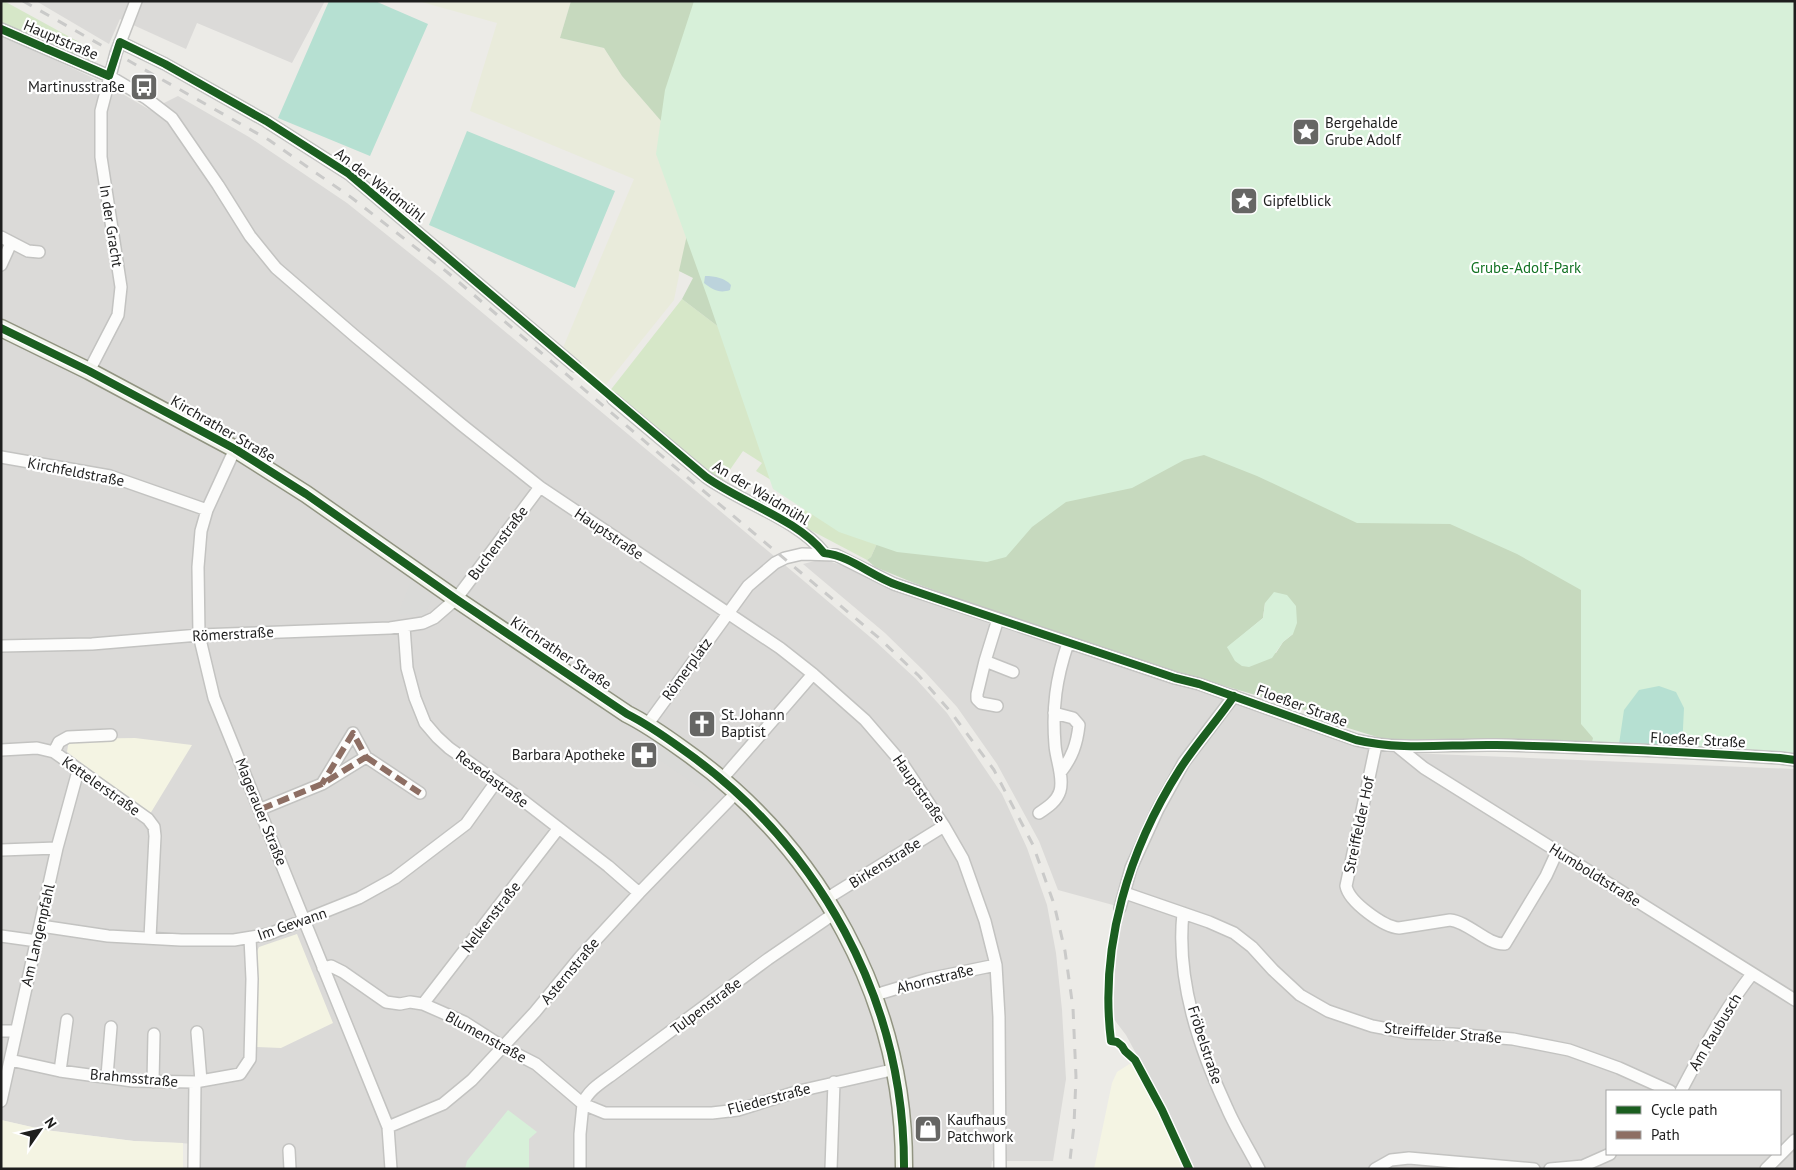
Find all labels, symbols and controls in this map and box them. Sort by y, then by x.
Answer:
street label: Hauptstraße [21,15,101,64]
bus stop icon: Martinusstraße [129,72,159,102]
place label: Martinusstraße [28,77,125,96]
place label: Bergehalde Grube Adolf [1325,113,1402,149]
place icon: Bergehalde Grube Adolf [1291,117,1321,147]
street label: An der Waidmühl [331,143,430,226]
street label: In der Gracht [96,183,127,268]
place icon: Gipfelblick [1229,186,1259,216]
place label: Gipfelblick [1263,191,1332,210]
park label: Grube-Adolf-Park [1471,258,1582,277]
street label: Kirchrather Straße [167,391,279,466]
street label: Kirchfeldstraße [26,453,126,490]
street label: An der Waidmühl [709,456,814,529]
street label: Buchenstraße [464,502,532,584]
street label: Hauptstraße [571,504,647,564]
street label: Kirchrather Straße [507,612,615,693]
street label: Römerstraße [192,622,274,645]
street label: Römerplatz [657,634,716,704]
street label: Floeßer Straße [1254,680,1350,731]
place label: St. Johann Baptist [721,705,785,741]
church icon: St. Johann Baptist [687,709,717,739]
street label: Floeßer Straße [1650,728,1746,751]
pharmacy icon: Barbara Apotheke [629,740,659,770]
place label: Barbara Apotheke [512,745,625,764]
street label: Resedastraße [452,746,533,811]
street label: Hauptstraße [889,751,950,827]
street label: Kettelerstraße [58,752,144,820]
street label: Magerauer Straße [231,755,292,868]
street label: Streiffelder Hof [1339,773,1378,875]
street label: Birkenstraße [845,833,924,892]
street label: Humboldtstraße [1546,839,1645,910]
street label: Nelkenstraße [457,877,524,956]
street label: Am Langenpfahl [16,881,59,988]
street label: Im Gewann [255,903,329,944]
street label: Asternstraße [536,933,603,1008]
street label: Ahornstraße [894,960,975,997]
street label: Tulpenstraße [667,973,745,1038]
street label: Am Raubusch [1684,990,1745,1074]
street label: Fröbelstraße [1184,1003,1227,1087]
street label: Blumenstraße [442,1007,530,1067]
street label: Streiffelder Straße [1383,1018,1503,1047]
street label: Brahmsstraße [89,1064,179,1091]
street label: Fliederstraße [725,1078,812,1119]
legend [1606,1090,1781,1155]
text: Cycle path [1651,1100,1717,1119]
north arrow [15,1105,65,1155]
place label: Kaufhaus Patchwork [947,1110,1014,1146]
text: N [41,1114,61,1132]
shop icon: Kaufhaus Patchwork [913,1114,943,1144]
text: Path [1651,1125,1680,1144]

